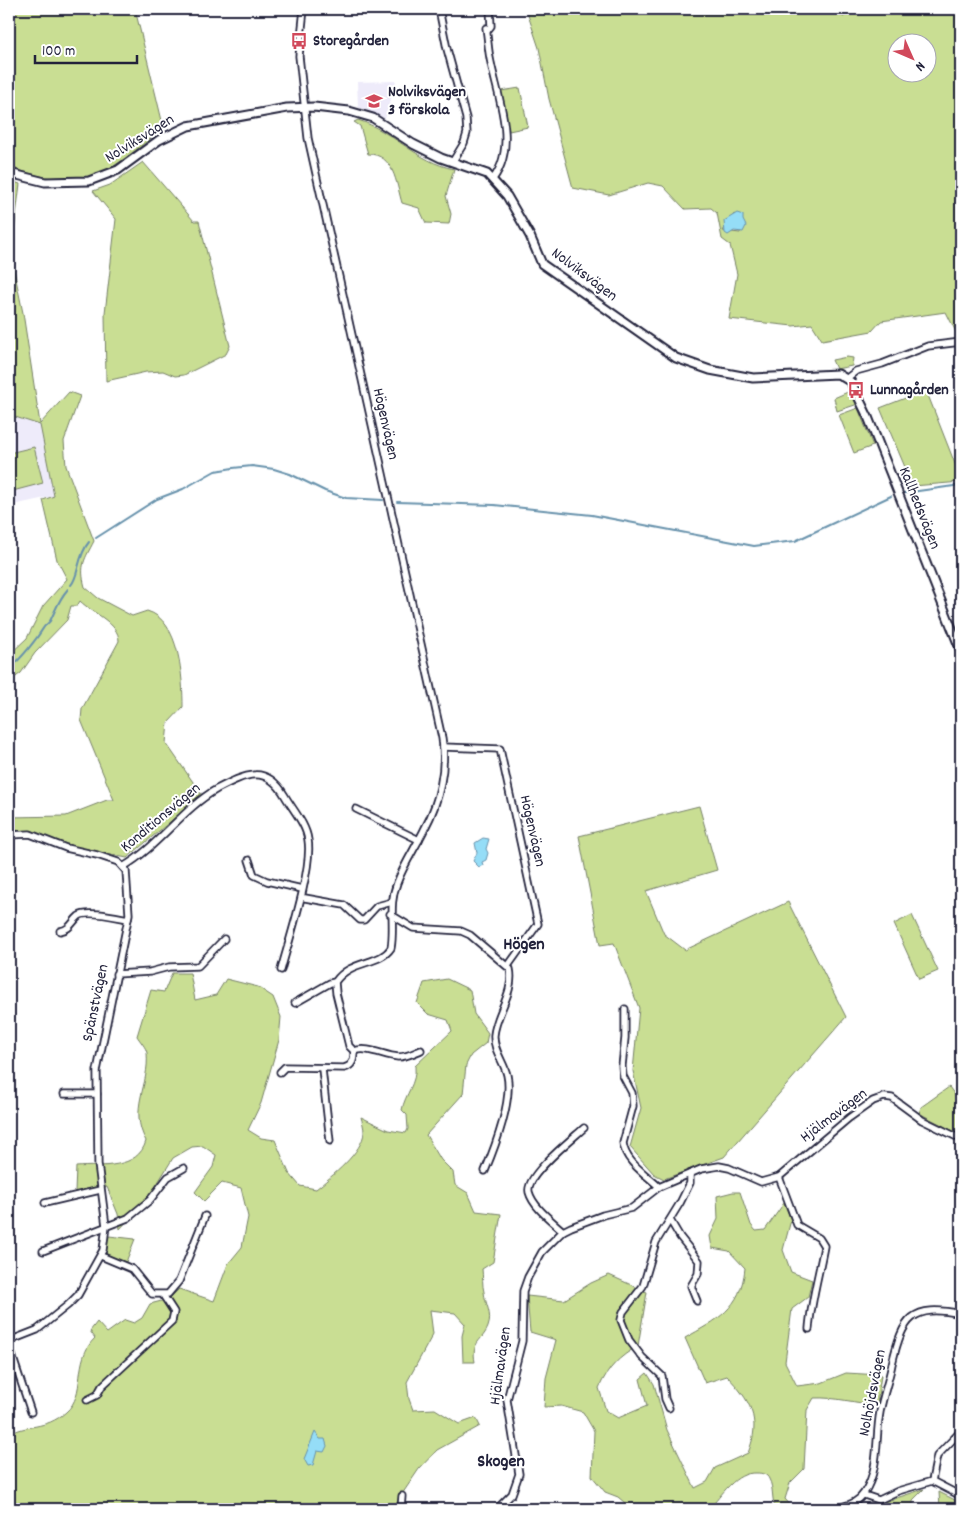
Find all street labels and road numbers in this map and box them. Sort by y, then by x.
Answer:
street label: Nolviksvägen [101,109,179,169]
street label: Nolviksvägen [546,242,622,308]
street label: Högenvägen [366,386,404,462]
street label: Kallhedsvägen [892,463,946,553]
street label: Konditionsvägen [116,778,206,858]
street label: Högenvägen [513,793,551,869]
street label: Spänstvägen [77,962,115,1044]
street label: Hjälmavägen [796,1083,872,1149]
street label: Hjälmavägen [484,1325,518,1407]
street label: Nolhöjdsvägen [853,1348,893,1438]

